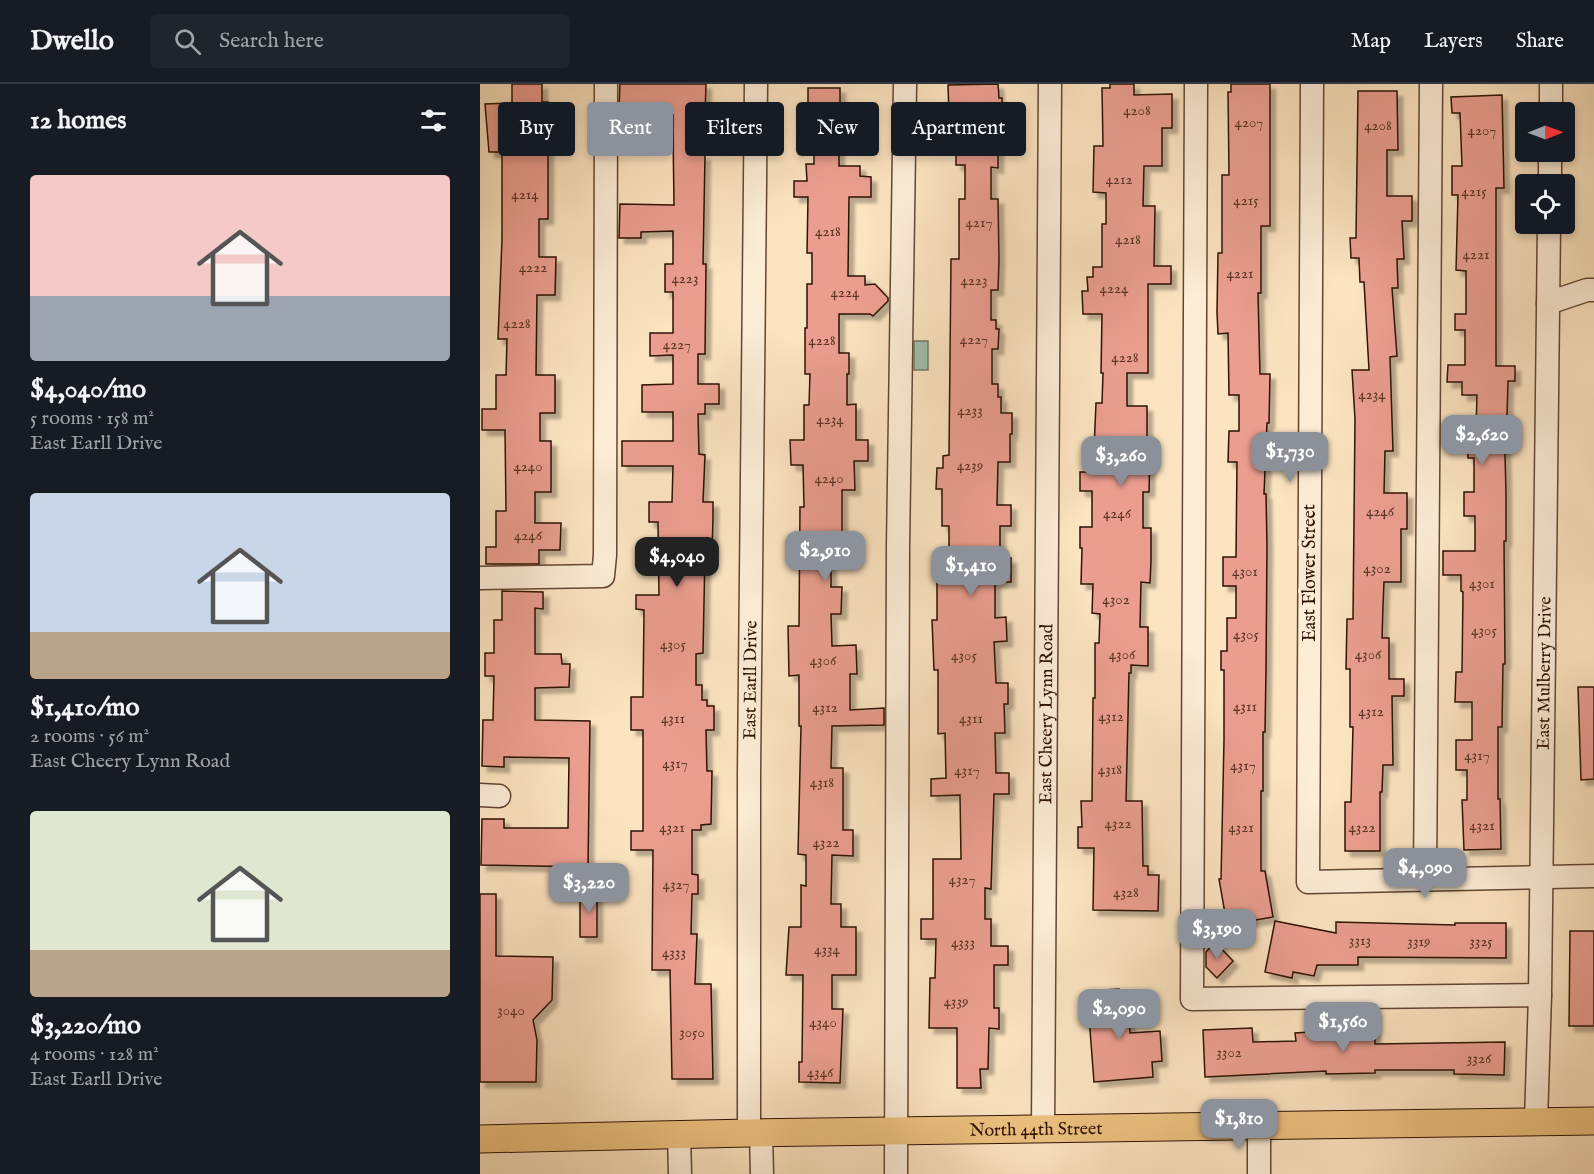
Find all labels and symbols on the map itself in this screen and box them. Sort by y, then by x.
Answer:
house number: 4208 [1123,101,1151,120]
north arrow [1515,102,1575,162]
house number: 4207 [1235,113,1263,132]
house number: 4208 [1364,116,1392,135]
house number: 4207 [1468,121,1496,140]
house number: 4212 [1105,170,1133,189]
house number: 4215 [1461,182,1487,201]
house number: 4214 [511,185,539,204]
house number: 4215 [1233,191,1259,210]
house number: 4217 [966,213,993,232]
house number: 4218 [815,222,841,241]
house number: 4218 [1115,230,1141,249]
house number: 4221 [1462,245,1490,264]
house number: 4222 [519,258,547,277]
house number: 4221 [1226,264,1254,283]
house number: 4223 [671,269,699,288]
house number: 4223 [960,271,988,290]
house number: 4224 [1100,279,1129,298]
house number: 4224 [831,283,860,302]
house number: 4228 [503,314,531,333]
house number: 4227 [960,330,988,349]
house number: 4228 [808,331,836,350]
house number: 4227 [663,335,691,354]
house number: 4228 [1111,348,1139,367]
house number: 4234 [1358,385,1386,404]
house number: 4233 [957,401,983,420]
house number: 4234 [816,410,844,429]
pin: $2,620 [1433,415,1531,466]
pin: $1,730 [1241,432,1339,483]
pin: $3,260 [1072,436,1170,487]
house number: 4239 [957,456,983,475]
house number: 4240 [513,457,543,476]
house number: 4240 [814,469,844,488]
house number: 4246 [1366,502,1395,521]
house number: 4246 [1103,504,1132,523]
street label: East Flower Street [1299,504,1322,642]
house number: 4246 [514,526,543,545]
pin: $2,910 [776,531,874,582]
pin: $4,040 [628,537,726,588]
pin: $1,410 [922,546,1020,597]
house number: 4302 [1363,559,1391,578]
house number: 4301 [1232,562,1258,581]
house number: 4301 [1469,574,1495,593]
house number: 4302 [1102,590,1130,609]
street label: East Mulberry Drive [1533,596,1558,750]
street label: East Earll Drive [739,620,764,740]
house number: 4305 [1471,621,1497,640]
street label: East Cheery Lynn Road [1035,623,1059,804]
house number: 4305 [1233,625,1259,644]
house number: 4305 [660,635,686,654]
house number: 4306 [1109,645,1136,664]
house number: 4306 [1355,645,1382,664]
house number: 4305 [951,646,977,665]
house number: 4306 [810,651,837,670]
house number: 4311 [1233,697,1257,716]
house number: 4312 [812,698,838,717]
house number: 4312 [1358,702,1384,721]
house number: 4312 [1098,707,1124,726]
house number: 4311 [661,709,685,728]
house number: 4311 [959,709,983,728]
house number: 4317 [1464,746,1490,765]
house number: 4317 [662,754,688,773]
house number: 4317 [1230,756,1256,775]
house number: 4318 [1098,760,1122,779]
house number: 4317 [954,761,980,780]
house number: 4318 [810,773,834,792]
house number: 4322 [1104,814,1132,833]
house number: 4321 [1469,816,1495,835]
house number: 4321 [659,818,685,837]
house number: 4321 [1228,818,1254,837]
house number: 4322 [1348,818,1376,837]
house number: 4322 [812,833,840,852]
pin: $4,090 [1376,848,1474,899]
pin: $3,220 [540,863,638,914]
house number: 4327 [949,870,975,889]
house number: 4327 [663,875,689,894]
house number: 4328 [1113,883,1139,902]
pin: $3,190 [1168,909,1266,960]
house number: 3313 [1349,931,1371,950]
house number: 3319 [1407,932,1431,951]
house number: 3325 [1469,932,1493,951]
house number: 4333 [951,933,975,952]
house number: 4334 [814,940,841,959]
house number: 4333 [662,943,686,962]
pin: $2,090 [1070,989,1168,1040]
house number: 4339 [943,992,969,1011]
house number: 3040 [497,1001,525,1020]
pin: $1,560 [1294,1002,1392,1053]
house number: 4340 [809,1013,837,1032]
house number: 3050 [679,1023,705,1042]
house number: 3302 [1216,1043,1242,1062]
house number: 3326 [1467,1049,1492,1068]
house number: 4346 [807,1063,834,1082]
pin: $1,810 [1190,1099,1288,1150]
street label: North 44th Street [969,1118,1103,1143]

